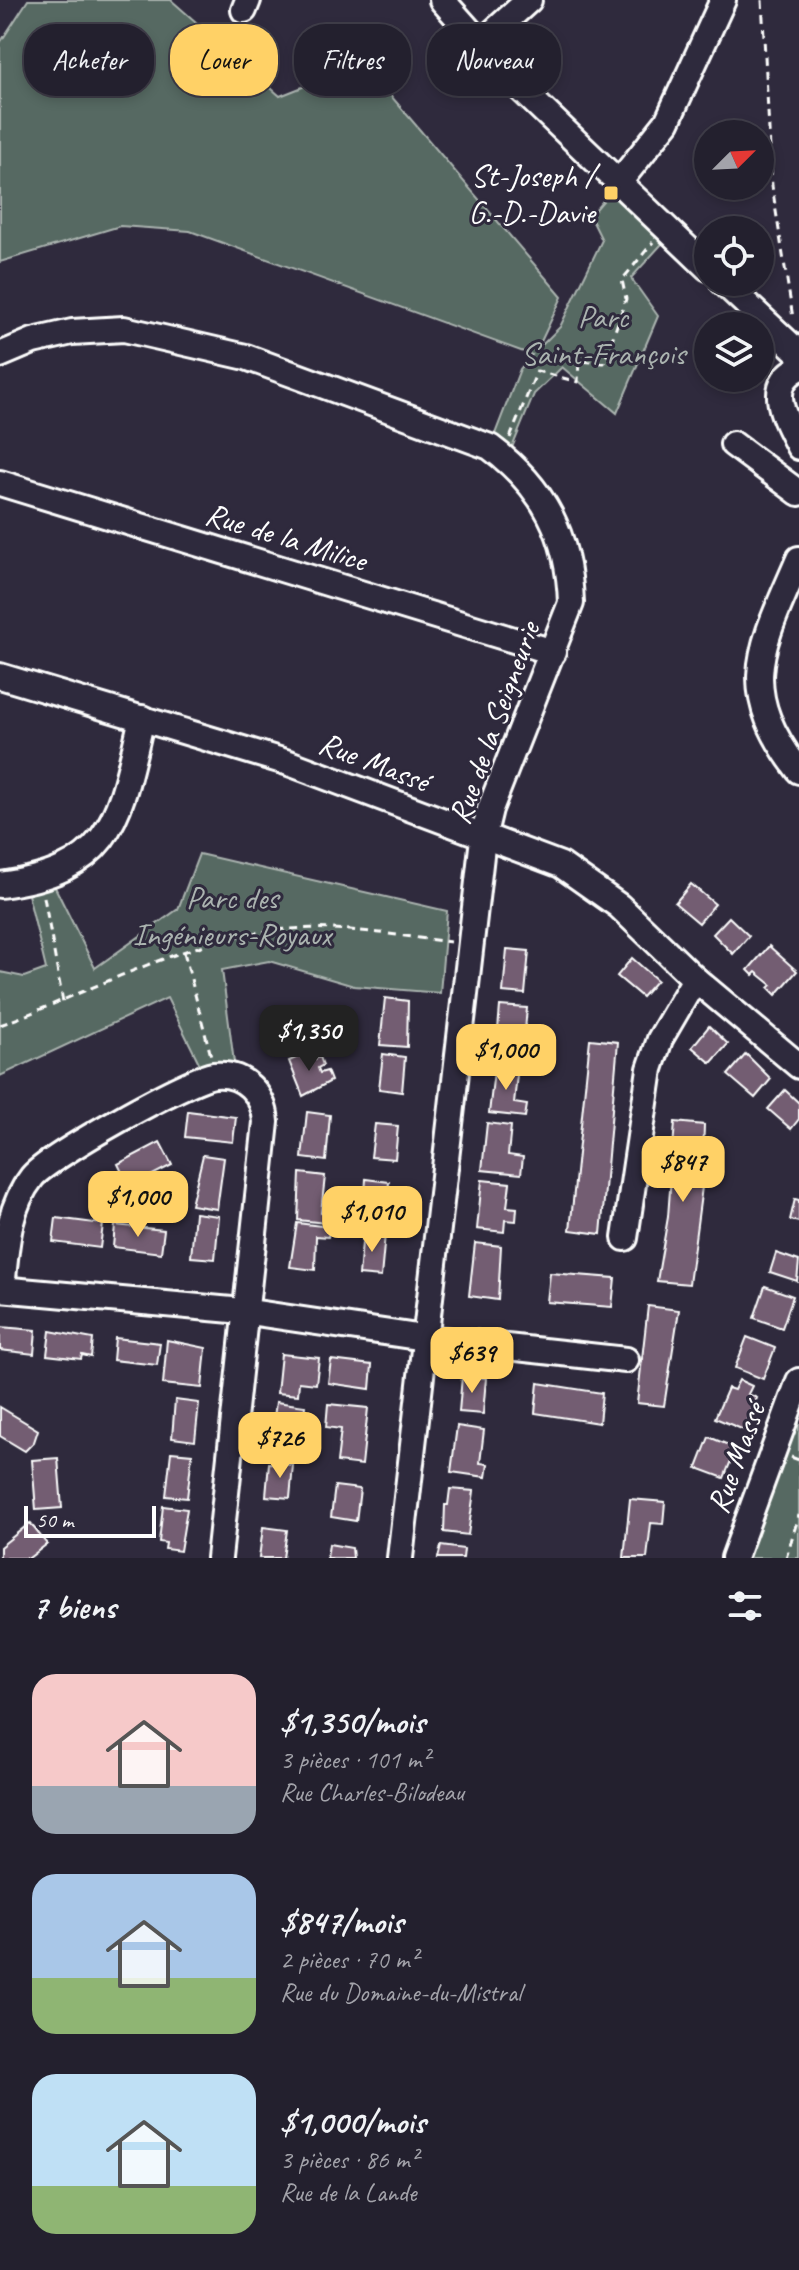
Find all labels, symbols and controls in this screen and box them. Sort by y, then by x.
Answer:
chip: Acheter [24,24,154,96]
chip: Louer [170,24,278,96]
chip: Filtres [294,24,411,96]
chip: Nouveau [427,24,561,96]
north arrow [694,120,774,200]
map controls [694,120,774,392]
place label: St-Joseph / G.-D.-Davie [469,155,601,233]
marker: St-Joseph / G.-D.-Davie [602,184,620,202]
button: locate [694,216,774,296]
park label: Parc Saint-François [521,296,688,374]
button: layers [694,312,774,392]
street label: Rue de la Milice [201,493,374,582]
street label: Rue de la Seigneurie [438,614,550,830]
street label: Rue Massé [313,722,439,803]
park label: Parc des Ingénieurs-Royaux [133,877,334,955]
pin: $1,350 [244,1005,374,1073]
text: $1,350 [277,1014,341,1047]
pin: $1,000 [441,1024,571,1092]
text: $1,000 [474,1033,538,1066]
pin: $847 [636,1136,730,1204]
text: $847 [660,1145,706,1178]
pin: $1,000 [73,1171,203,1239]
text: $1,000 [106,1180,170,1213]
pin: $1,010 [307,1186,437,1254]
text: $1,010 [340,1195,404,1228]
pin: $639 [425,1327,519,1395]
text: $639 [448,1336,496,1369]
street label: Rue Massé [697,1393,776,1519]
pin: $726 [233,1412,327,1480]
text: $726 [256,1421,304,1454]
scale bar [24,1502,156,1538]
text: 50 m [36,1506,73,1534]
icon: filters [723,1584,767,1628]
text: 7 biens [32,1585,116,1628]
text: $1,350/mois [280,1700,425,1743]
icon: home [96,1706,192,1802]
text: 3 pièces · 101 m² [280,1743,429,1776]
text: Rue Charles-Bilodeau [280,1776,464,1809]
text: $847/mois [280,1900,403,1943]
icon: home [96,1906,192,2002]
text: 2 pièces · 70 m² [280,1943,418,1976]
text: Rue du Domaine-du-Mistral [280,1976,522,2009]
text: $1,000/mois [280,2100,425,2143]
icon: home [96,2106,192,2202]
text: 3 pièces · 86 m² [280,2143,418,2176]
text: Rue de la Lande [280,2176,416,2209]

